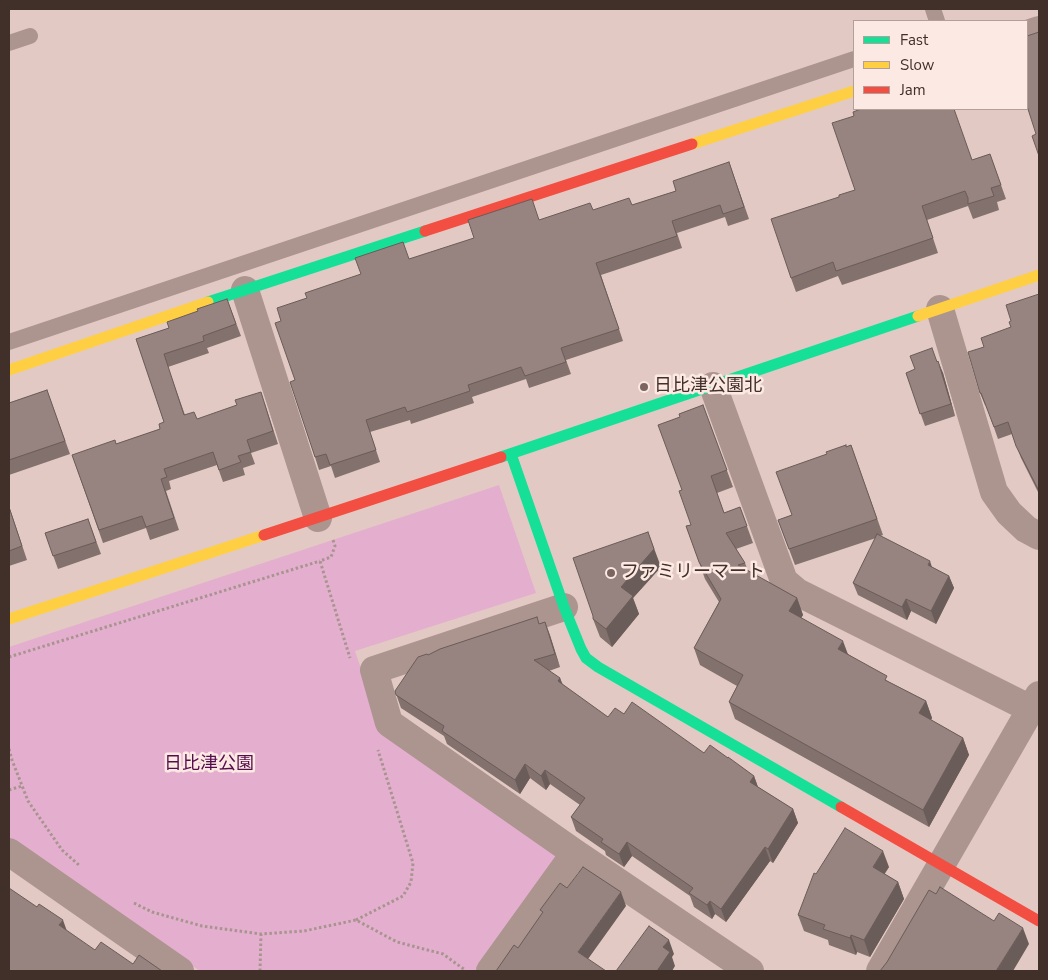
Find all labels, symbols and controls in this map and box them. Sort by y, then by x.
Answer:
legend [853,20,1028,110]
text: Fast [900,30,928,50]
text: Slow [900,55,934,75]
text: Jam [900,80,926,100]
place label: 日比津公園北 [654,376,762,398]
marker: 日比津公園北 [638,381,650,393]
place label: ファミリーマート [621,562,765,584]
marker: ファミリーマート [605,567,617,579]
park label: 日比津公園 [164,754,254,776]

